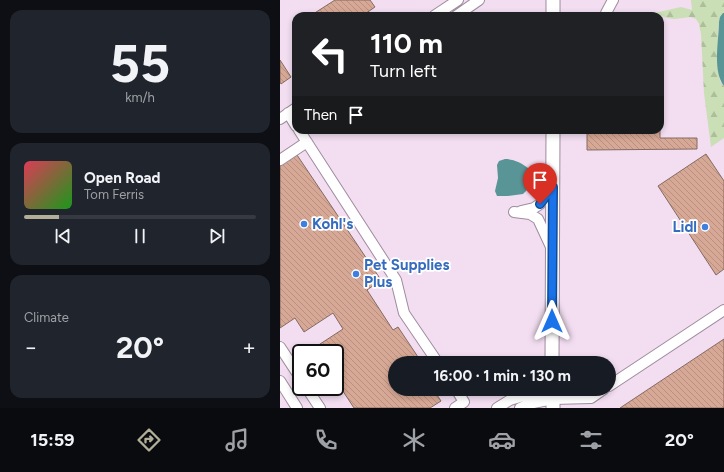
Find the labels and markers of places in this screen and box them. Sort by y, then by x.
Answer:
pin [523,163,557,204]
place label: Kohl's [312,215,353,233]
place label: Lidl [672,218,697,236]
marker: Kohl's [299,219,309,229]
marker: Lidl [700,222,710,232]
place label: Pet Supplies Plus [364,256,449,291]
marker: Pet Supplies Plus [351,269,361,279]

